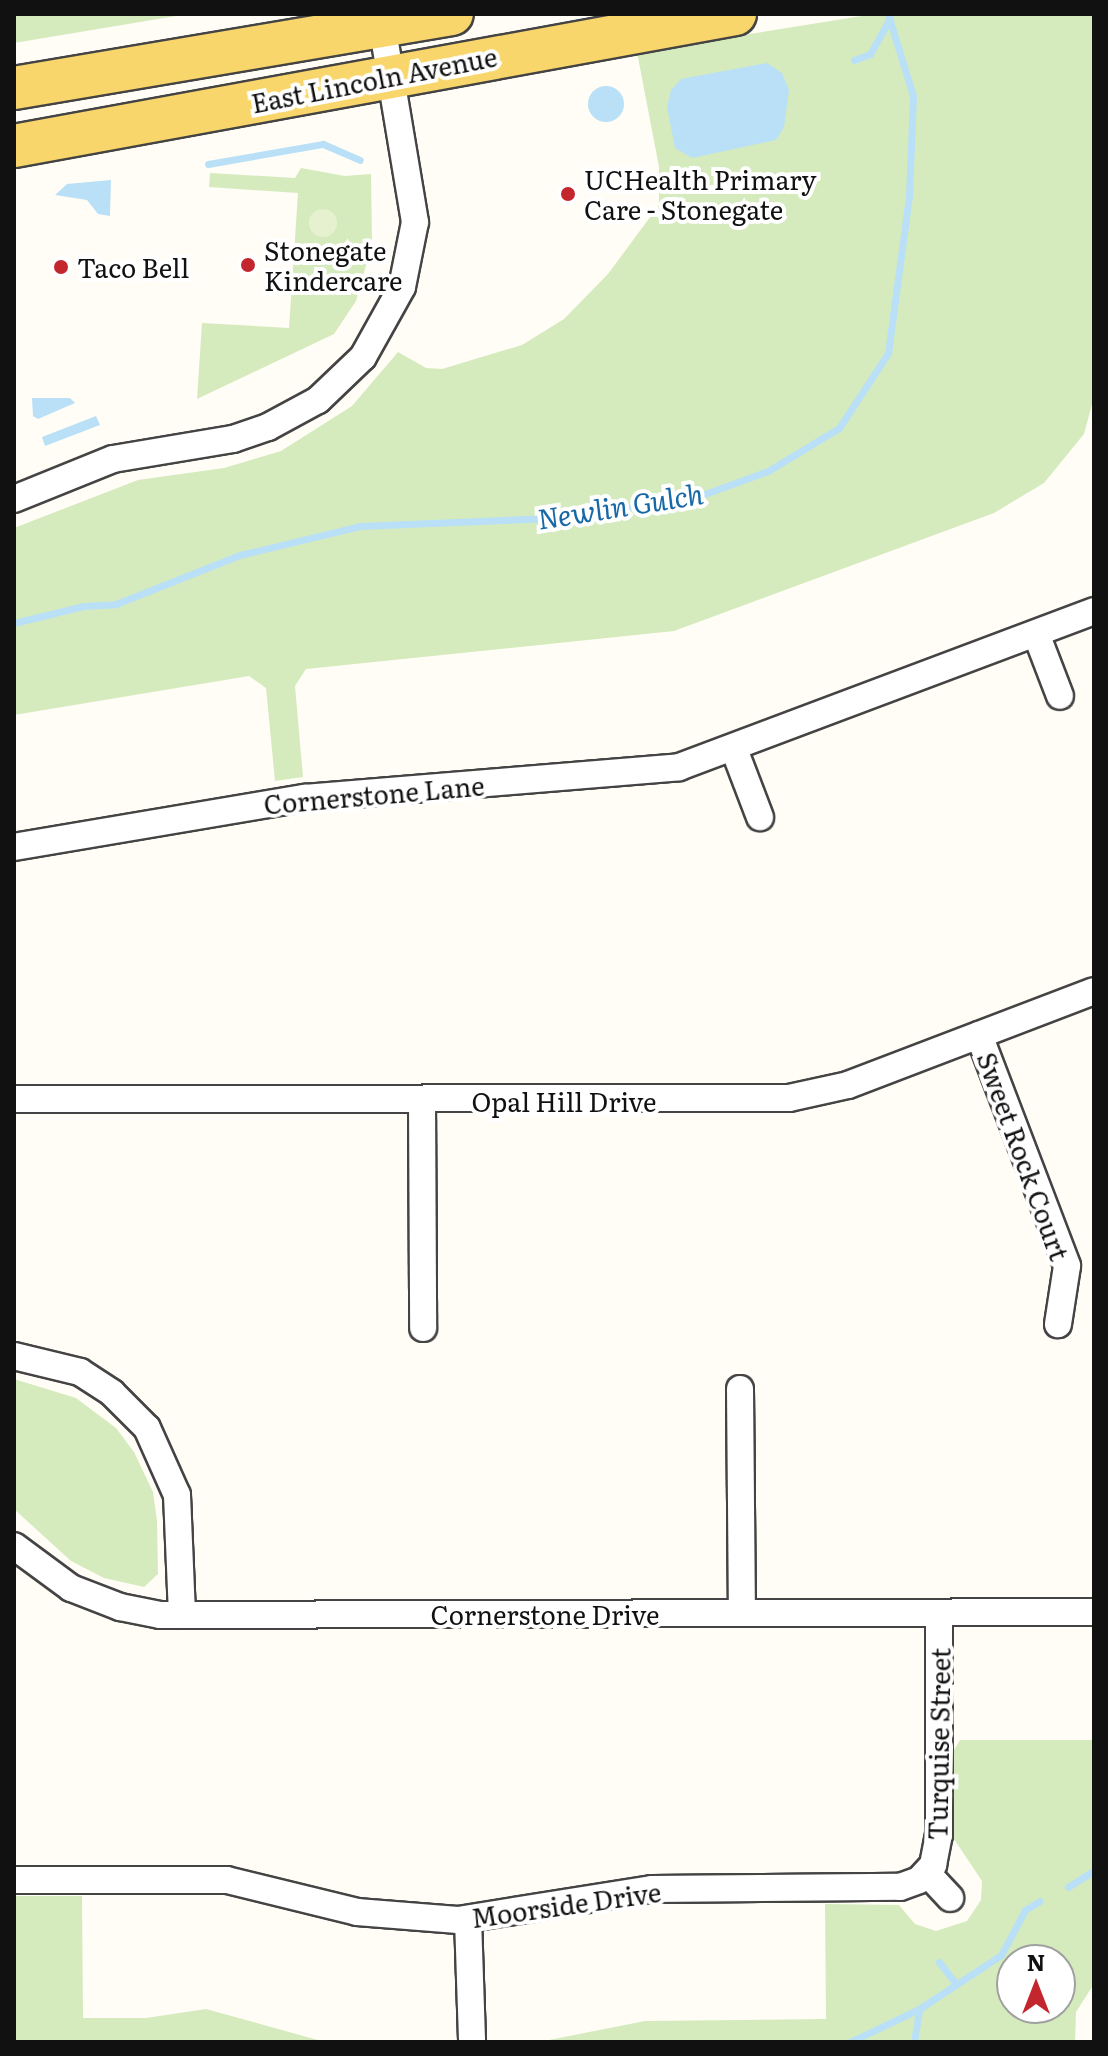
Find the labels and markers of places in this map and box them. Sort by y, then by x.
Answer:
place label: UCHealth Primary Care - Stonegate [584,163,817,224]
marker: UCHealth Primary Care - Stonegate [559,185,577,203]
place label: Stonegate Kindercare [264,234,403,296]
place label: Taco Bell [77,251,189,283]
marker: Stonegate Kindercare [239,256,257,274]
marker: Taco Bell [52,258,70,276]

